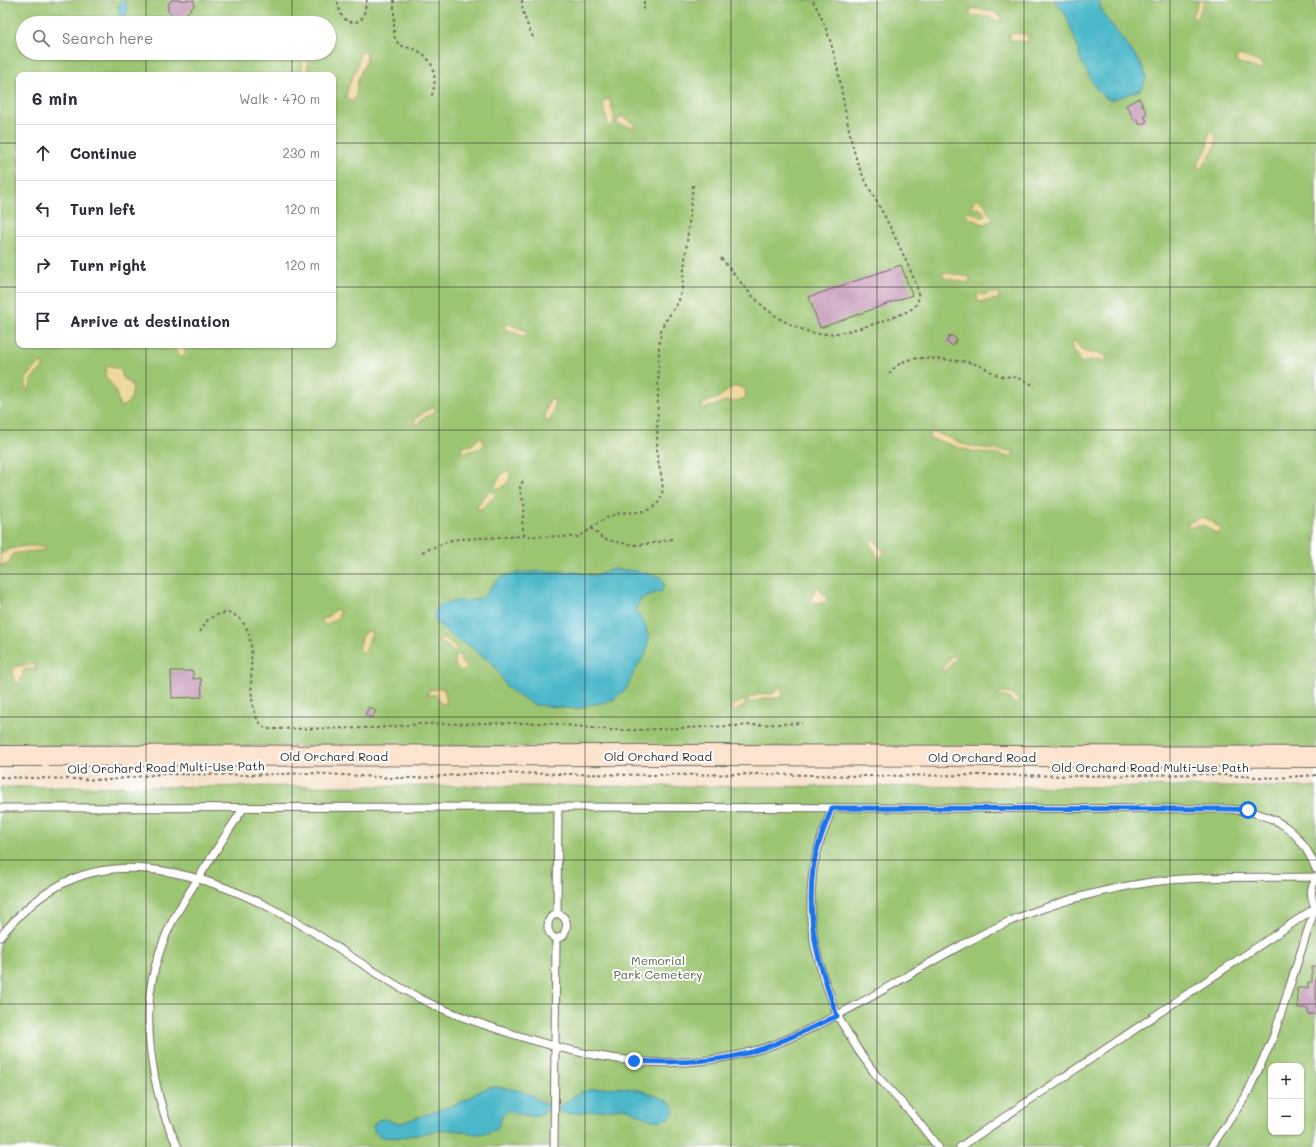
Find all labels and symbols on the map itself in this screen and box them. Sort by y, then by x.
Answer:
street label: Old Orchard Road [280,748,388,764]
street label: Old Orchard Road [604,748,712,764]
street label: Old Orchard Road [928,749,1036,765]
street label: Old Orchard Road Multi-Use Path [67,757,265,777]
street label: Old Orchard Road Multi-Use Path [1051,759,1249,775]
route start [1239,801,1257,819]
park label: Memorial Park Cemetery [613,952,703,982]
route end [625,1052,643,1070]

